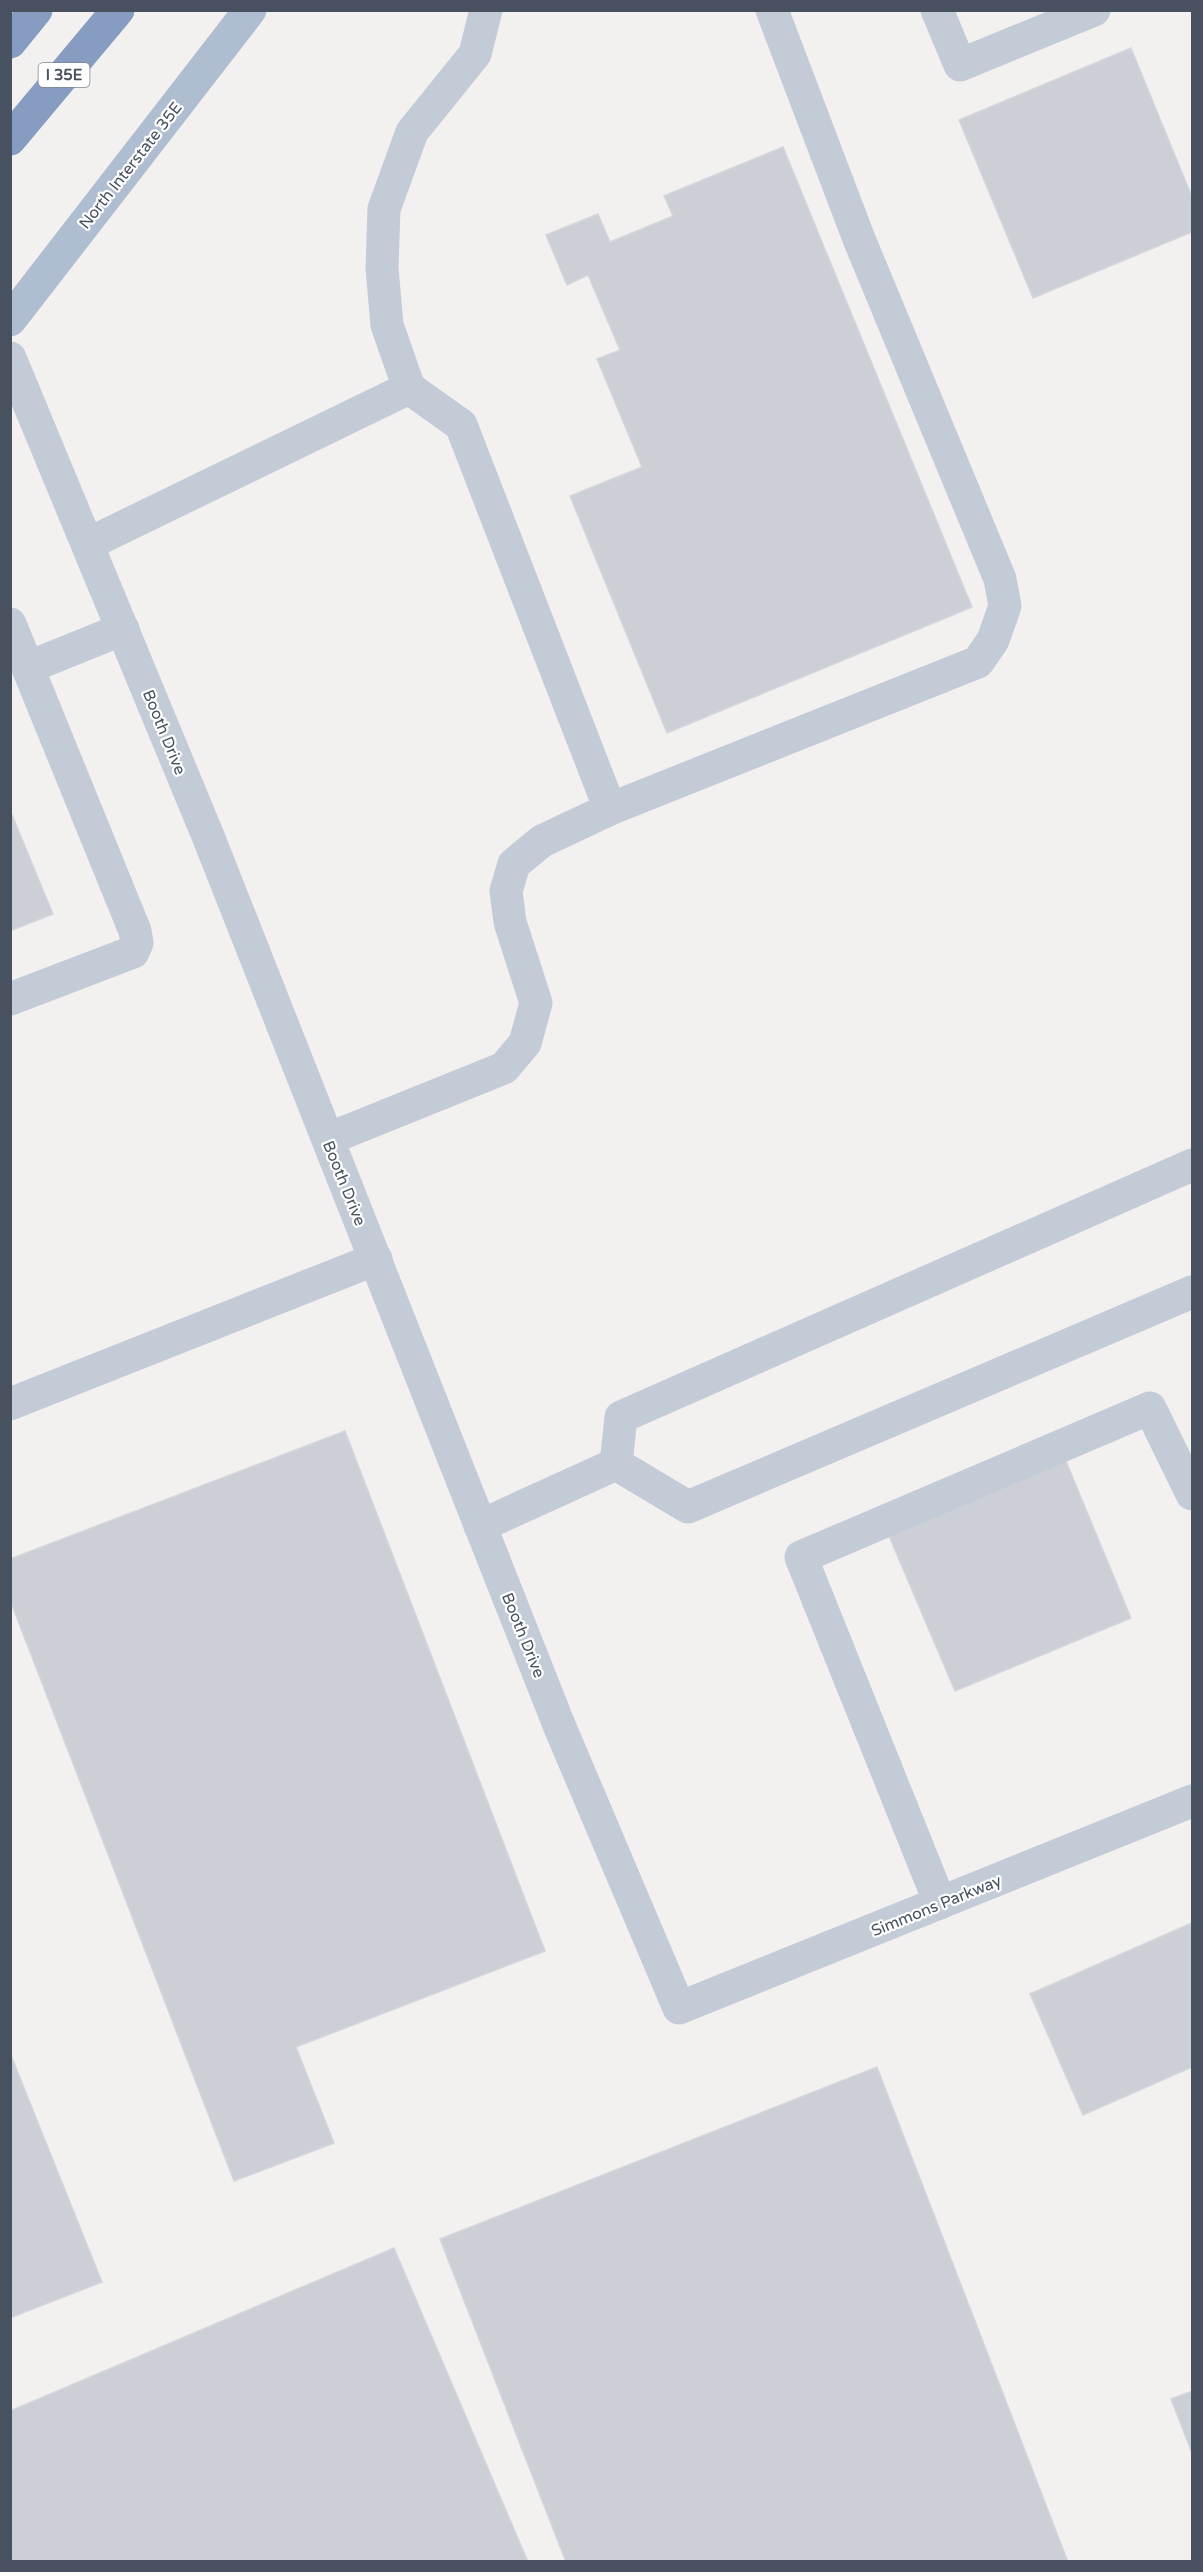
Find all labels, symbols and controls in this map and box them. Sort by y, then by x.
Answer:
road number: I 35E [38,63,90,87]
street label: North Interstate 35E [75,98,187,233]
street label: Booth Drive [138,687,190,778]
street label: Booth Drive [318,1138,370,1229]
street label: Booth Drive [497,1590,549,1681]
street label: Simmons Parkway [868,1871,1005,1941]

